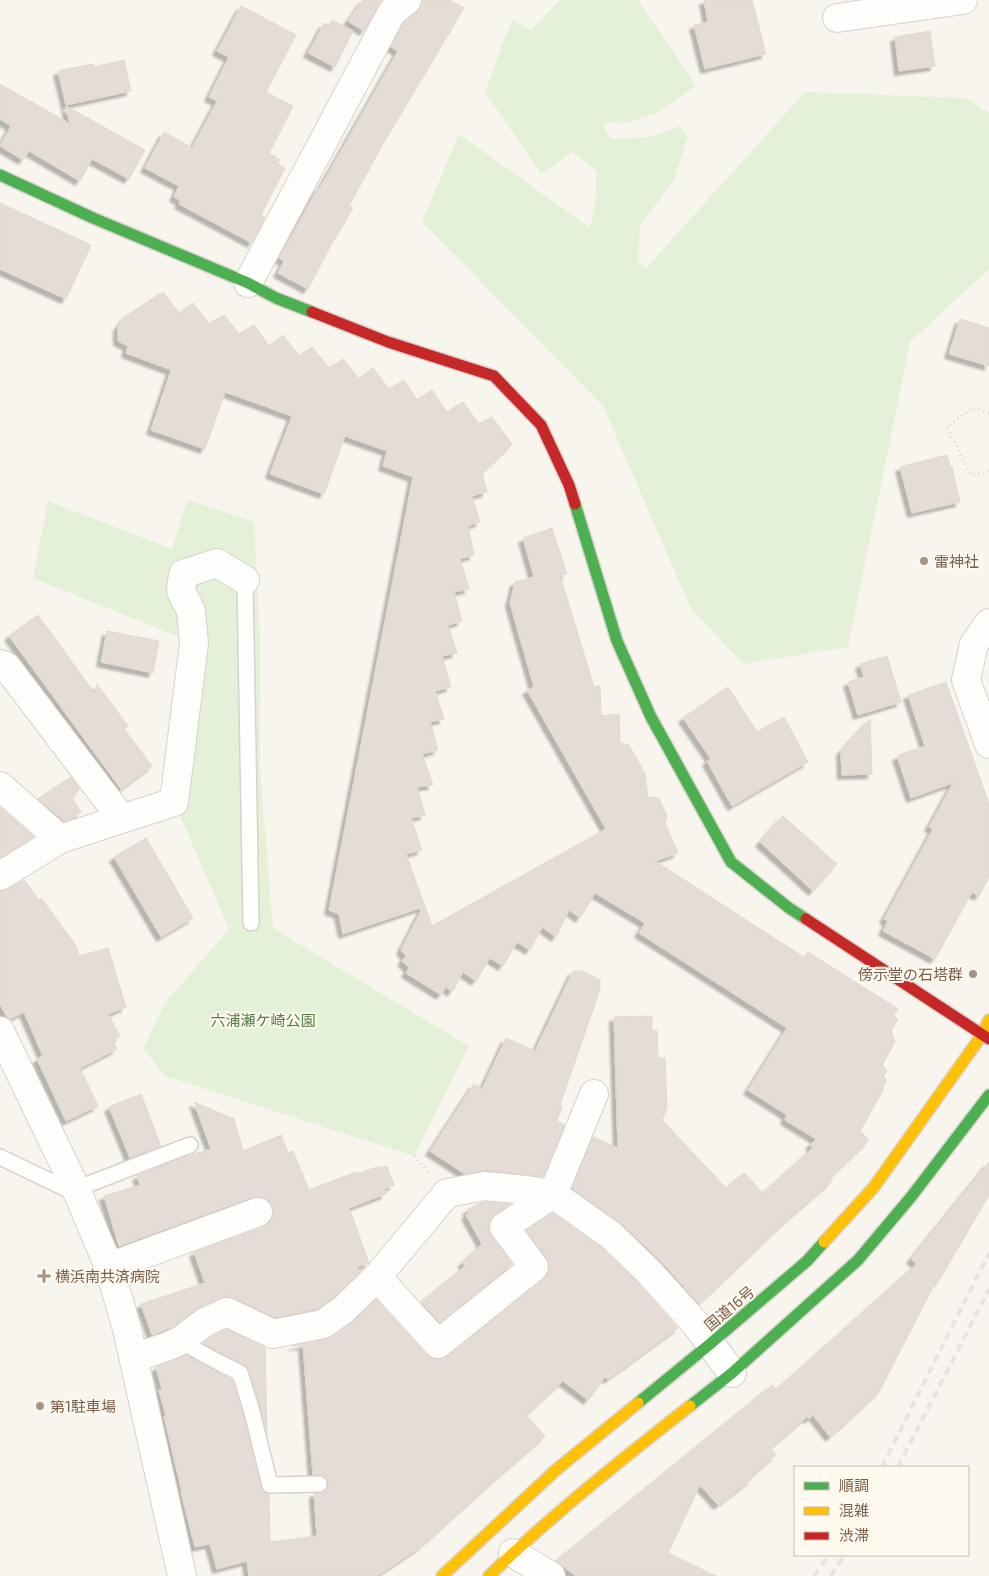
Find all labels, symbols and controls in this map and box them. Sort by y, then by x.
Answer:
place label: 雷神社 [934,552,979,570]
marker: 雷神社 [918,555,930,567]
place label: 傍示堂の石塔群 [858,965,963,983]
marker: 傍示堂の石塔群 [967,968,979,980]
park label: 六浦瀬ケ崎公園 [210,1011,316,1029]
place label: 横浜南共済病院 [55,1267,160,1285]
marker: 横浜南共済病院 [37,1269,51,1283]
street label: 国道16号 [700,1282,758,1334]
place label: 第1駐車場 [50,1397,116,1415]
marker: 第1駐車場 [34,1400,46,1412]
legend [794,1466,969,1556]
text: 順調 [839,1476,869,1494]
text: 混雑 [839,1501,869,1519]
text: 渋滞 [839,1526,869,1544]

